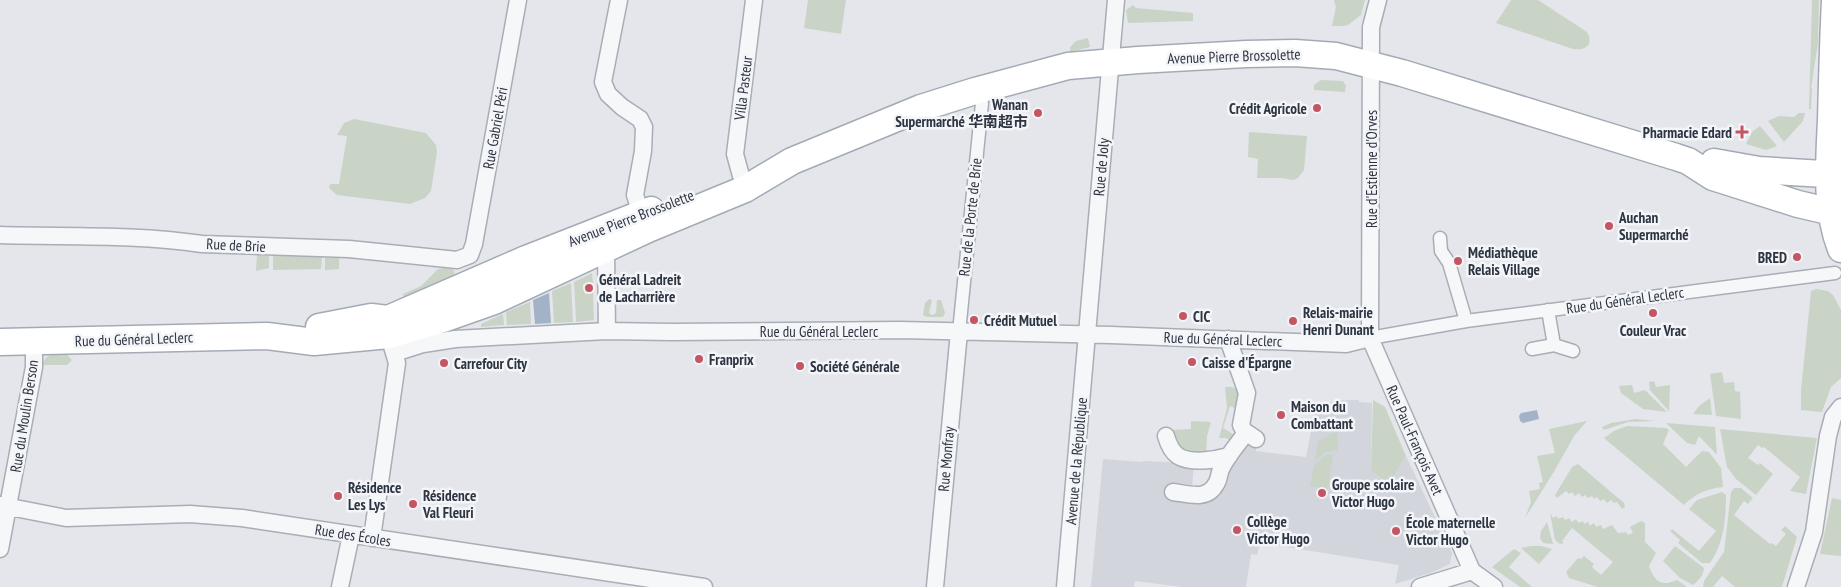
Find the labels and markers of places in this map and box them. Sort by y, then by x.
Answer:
place label: Wanan Supermarché 华南超市 [895,95,1028,131]
place label: Crédit Agricole [1229,99,1307,118]
marker: Crédit Agricole [1311,102,1323,114]
marker: Wanan Supermarché 华南超市 [1032,107,1044,119]
place label: Pharmacie Edard [1643,123,1732,142]
marker: Pharmacie Edard [1736,126,1748,138]
place label: Auchan Supermarché [1618,208,1689,244]
marker: Auchan Supermarché [1603,220,1615,232]
place label: Médiathèque Relais Village [1468,243,1540,279]
place label: BRED [1758,248,1787,267]
marker: BRED [1791,251,1803,263]
marker: Médiathèque Relais Village [1452,255,1464,267]
place label: Général Ladreit de Lacharrière [599,270,682,306]
marker: Général Ladreit de Lacharrière [583,282,595,294]
place label: Relais-mairie Henri Dunant [1303,303,1374,339]
place label: CIC [1193,307,1210,326]
marker: Couleur Vrac [1647,307,1659,319]
marker: CIC [1177,310,1189,322]
place label: Crédit Mutuel [984,311,1057,330]
marker: Crédit Mutuel [968,314,980,326]
marker: Relais-mairie Henri Dunant [1287,315,1299,327]
place label: Couleur Vrac [1620,321,1687,340]
place label: Franprix [709,350,754,369]
marker: Franprix [693,353,705,365]
place label: Caisse d'Épargne [1202,353,1292,372]
place label: Carrefour City [454,354,528,373]
marker: Caisse d'Épargne [1186,356,1198,368]
marker: Carrefour City [438,357,450,369]
place label: Société Générale [810,357,900,376]
marker: Société Générale [794,360,806,372]
place label: Maison du Combattant [1291,397,1353,433]
marker: Maison du Combattant [1275,409,1287,421]
place label: Groupe scolaire Victor Hugo [1331,475,1415,511]
place label: Résidence Les Lys [348,478,401,514]
place label: Résidence Val Fleuri [422,486,476,522]
marker: Groupe scolaire Victor Hugo [1316,487,1328,499]
marker: Résidence Les Lys [332,490,344,502]
marker: Résidence Val Fleuri [407,498,419,510]
place label: Collège Victor Hugo [1246,512,1310,548]
place label: École maternelle Victor Hugo [1405,513,1496,549]
marker: Collège Victor Hugo [1231,524,1243,536]
marker: École maternelle Victor Hugo [1390,525,1402,537]

